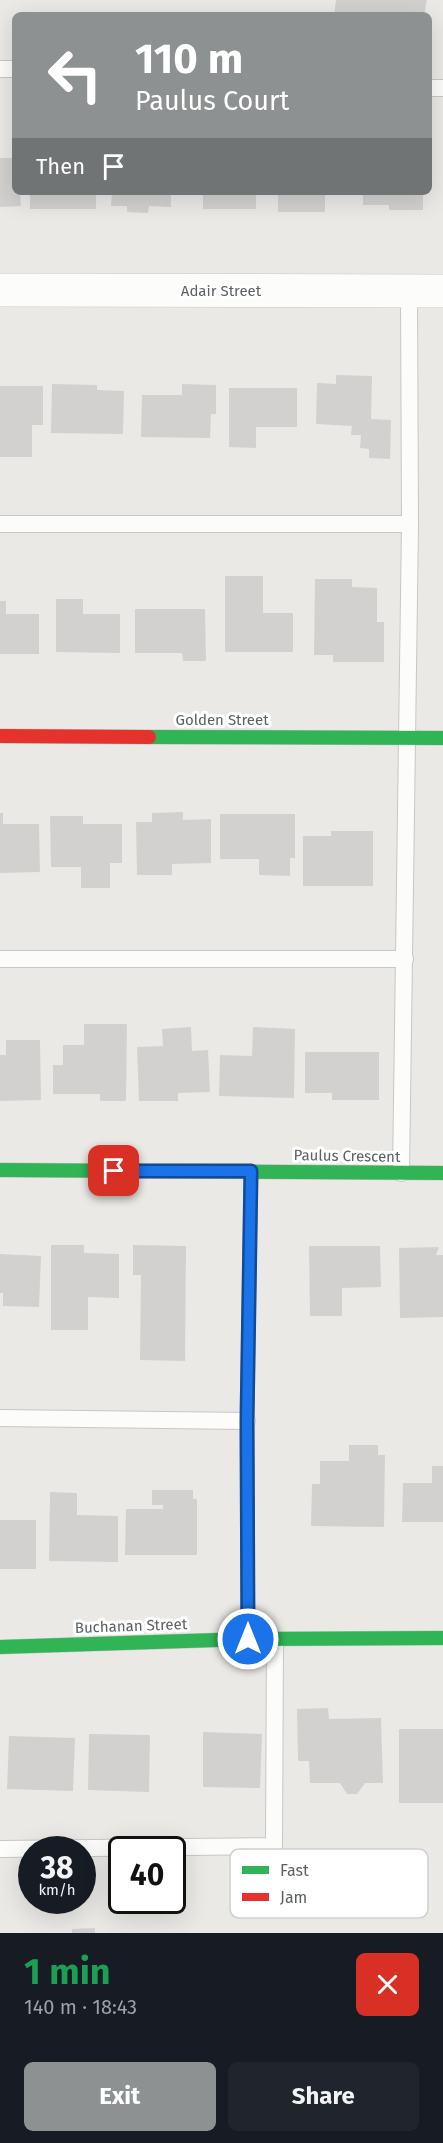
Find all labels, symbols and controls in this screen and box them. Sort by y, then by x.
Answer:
text: 110 m [135,34,243,84]
icon: left [36,36,114,114]
text: Paulus Court [135,85,289,117]
icon: arrive [97,150,130,183]
text: Then [36,153,85,180]
street label: Adair Street [181,282,262,300]
street label: Golden Street [175,711,269,729]
pin [88,1145,139,1196]
street label: Paulus Crescent [293,1146,401,1166]
icon: arrive [97,1154,130,1187]
position arrow [216,1607,280,1671]
street label: Buchanan Street [75,1615,188,1637]
speed limit sign: 40 [108,1836,186,1914]
legend [230,1849,428,1918]
text: 38 [40,1850,74,1886]
text: Fast [280,1861,309,1880]
text: km/h [38,1881,76,1899]
text: Jam [280,1888,307,1907]
text: 1 min [24,1950,111,1994]
button: close [356,1953,419,2016]
text: 140 m · 18:43 [24,1995,137,2019]
button: Exit [24,2062,216,2131]
button: Share [228,2062,419,2131]

